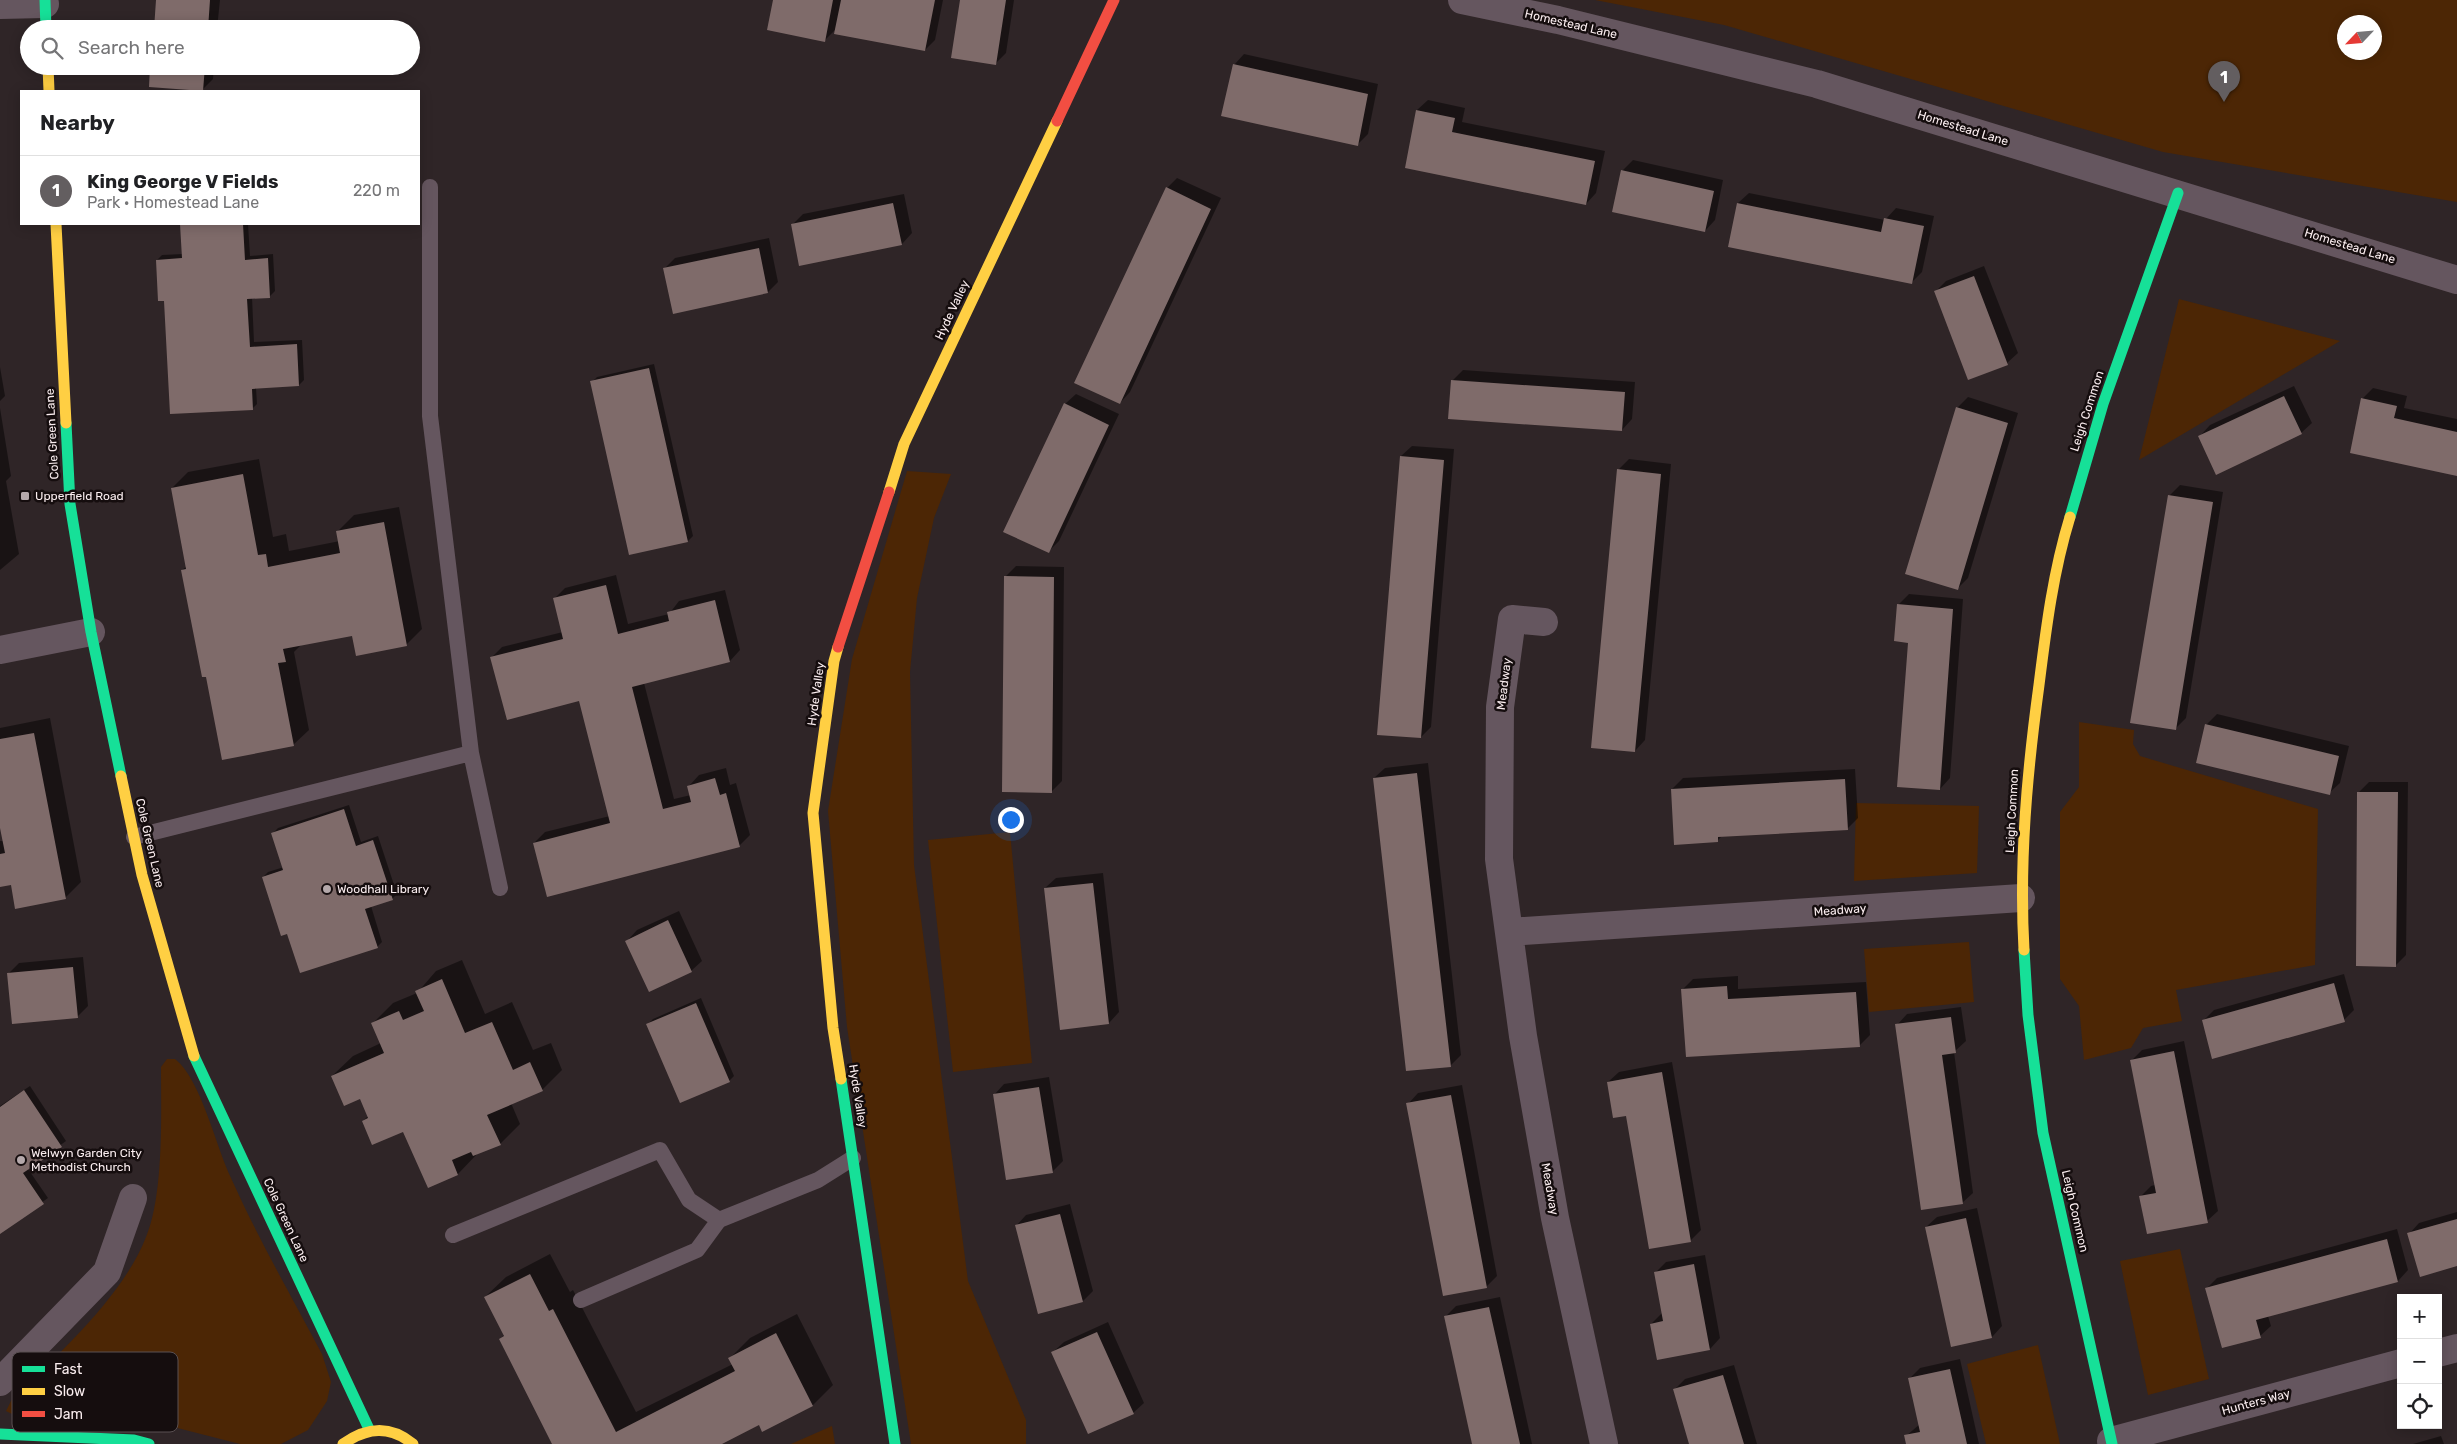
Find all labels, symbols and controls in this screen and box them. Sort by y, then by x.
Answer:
street label: Homestead Lane [1523,7,1619,42]
north arrow [2337,15,2382,60]
search box [20,20,420,75]
icon: search [38,34,66,62]
text: Search here [78,36,185,59]
pin: 1 [2208,61,2240,102]
street label: Homestead Lane [1916,107,2010,149]
text: Nearby [40,110,115,135]
text: King George V Fields [87,170,278,193]
text: 1 [52,181,60,200]
text: 220 m [353,181,400,200]
text: Park · Homestead Lane [87,193,259,212]
street label: Homestead Lane [2303,225,2397,267]
street label: Hyde Valley [932,278,972,342]
street label: Leigh Common [2067,369,2107,453]
street label: Cole Green Lane [43,388,61,480]
place label: Upperfield Road [35,489,124,503]
marker: Upperfield Road [19,490,31,502]
street label: Meadway [1494,657,1514,711]
street label: Hyde Valley [805,661,827,727]
street label: Leigh Common [2003,769,2021,853]
street label: Cole Green Lane [133,797,167,889]
your location [998,807,1024,833]
place label: Woodhall Library [337,882,429,896]
marker: Woodhall Library [321,883,333,895]
street label: Meadway [1813,901,1867,919]
street label: Hyde Valley [846,1063,870,1129]
place label: Welwyn Garden City Methodist Church [31,1146,142,1174]
marker: Welwyn Garden City Methodist Church [15,1154,27,1166]
street label: Meadway [1539,1162,1562,1216]
street label: Leigh Common [2059,1168,2091,1254]
street label: Cole Green Lane [260,1176,312,1264]
map controls [2397,1294,2442,1429]
button: + [2397,1294,2442,1339]
button: − [2397,1339,2442,1384]
legend [12,1352,178,1432]
text: Fast [54,1361,83,1378]
text: Slow [54,1383,85,1400]
button: locate [2397,1384,2442,1429]
street label: Hunters Way [2220,1386,2292,1418]
text: Jam [54,1406,83,1423]

